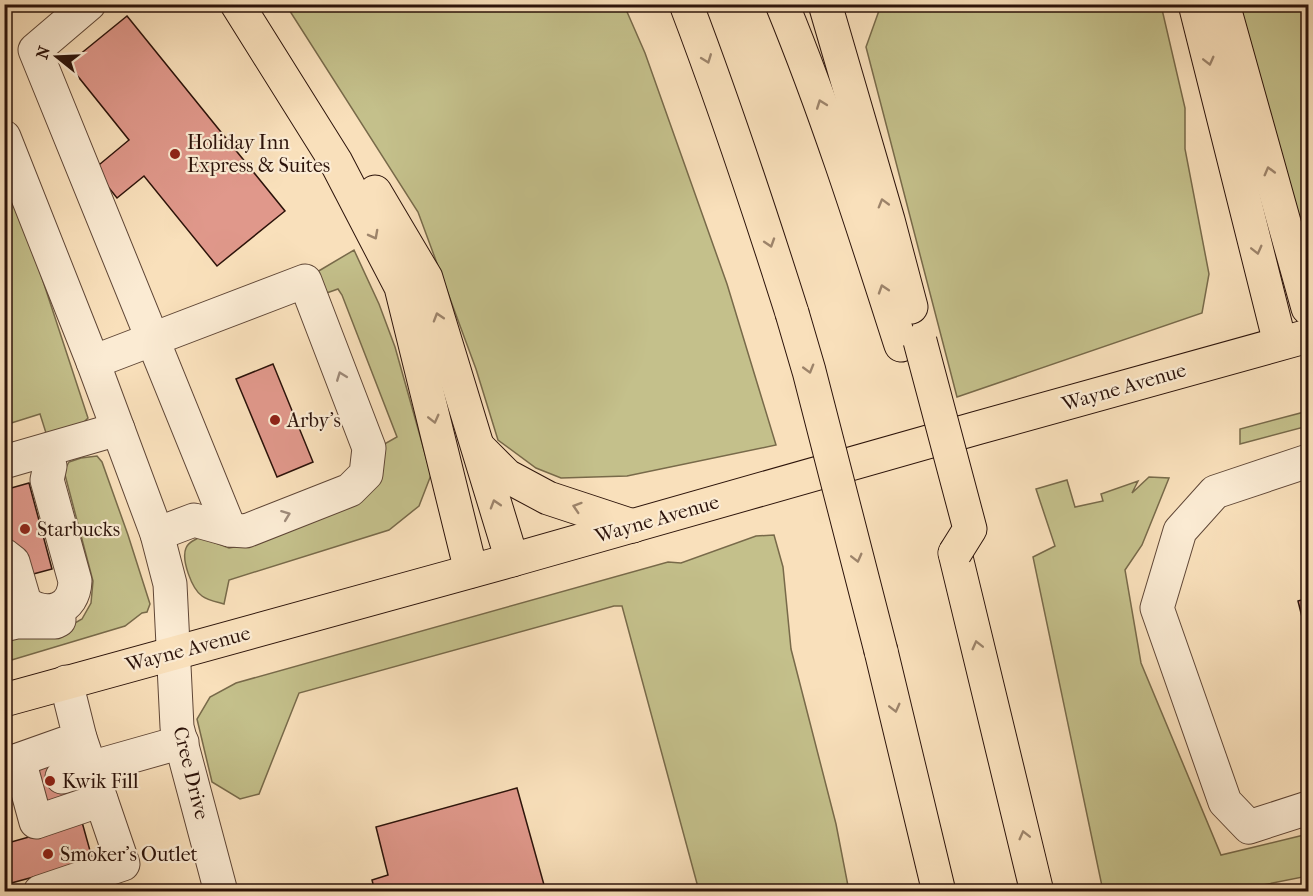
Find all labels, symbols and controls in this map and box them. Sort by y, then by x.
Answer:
north arrow [27,27,87,87]
text: N [32,43,54,61]
one-way arrow [700,53,712,64]
one-way arrow [1202,56,1215,66]
one-way arrow [815,99,828,110]
place label: Holiday Inn Express & Suites [187,131,330,177]
marker: Holiday Inn Express & Suites [168,147,182,161]
one-way arrow [1264,166,1276,177]
one-way arrow [878,198,890,209]
one-way arrow [367,229,378,239]
one-way arrow [763,237,775,248]
one-way arrow [1250,245,1262,255]
one-way arrow [878,284,890,295]
one-way arrow [433,312,445,323]
street label: Wayne Avenue [1058,358,1189,416]
one-way arrow [801,364,814,374]
one-way arrow [336,371,348,382]
place label: Arby's [286,409,341,432]
marker: Arby's [268,413,282,427]
one-way arrow [426,414,439,424]
street label: Wayne Avenue [591,490,722,548]
one-way arrow [490,499,502,510]
one-way arrow [572,502,583,515]
one-way arrow [280,510,291,522]
place label: Starbucks [37,518,120,541]
marker: Starbucks [18,522,32,536]
one-way arrow [850,552,862,563]
street label: Wayne Avenue [122,621,253,677]
one-way arrow [972,640,985,650]
one-way arrow [887,703,900,713]
street label: Cree Drive [168,724,214,822]
place label: Kwik Fill [62,770,139,793]
marker: Kwik Fill [43,774,57,788]
one-way arrow [1018,830,1031,840]
place label: Smoker's Outlet [60,843,198,866]
marker: Smoker's Outlet [41,847,55,861]

